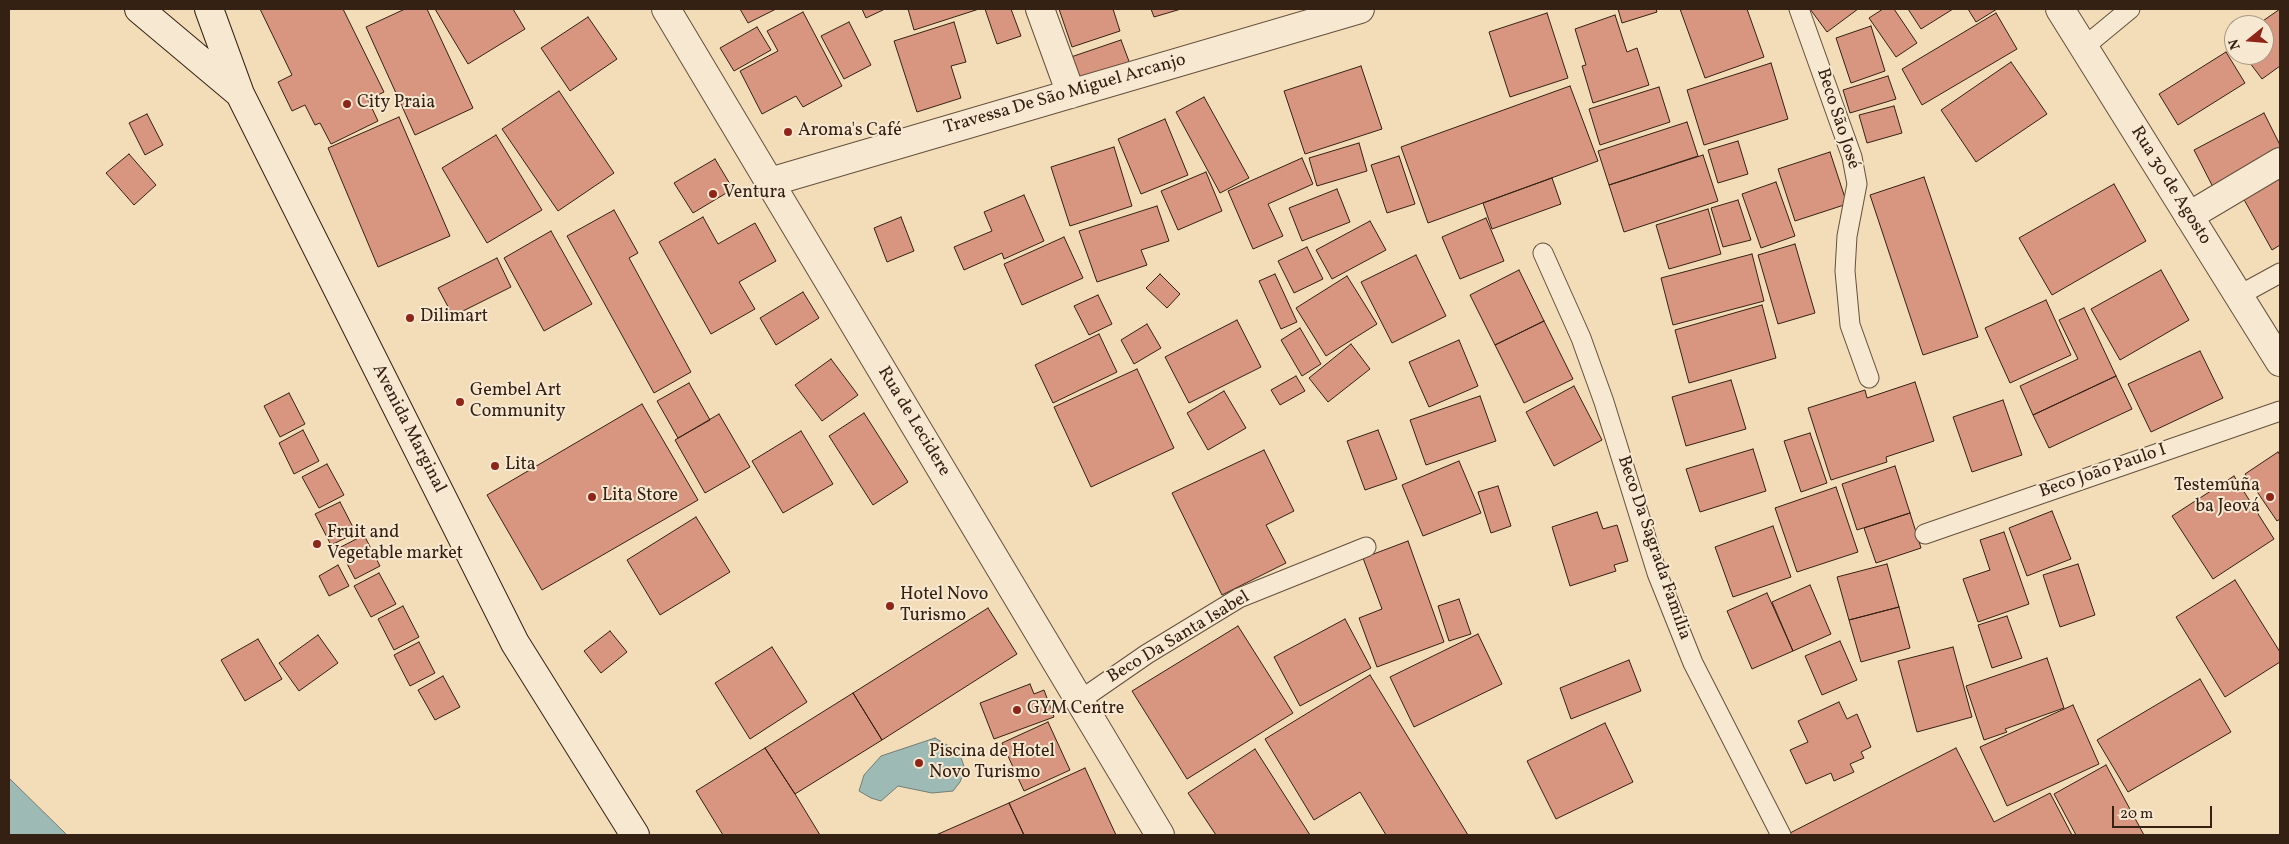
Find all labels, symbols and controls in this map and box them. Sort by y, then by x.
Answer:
north arrow [2224,15,2274,65]
text: N [2225,37,2246,52]
street label: Travessa De São Miguel Arcanjo [942,50,1188,140]
street label: Beco São José [1811,66,1863,172]
place label: City Praia [357,93,435,115]
marker: City Praia [341,98,353,110]
place label: Aroma's Café [798,121,902,143]
street label: Rua 30 de Agosto [2125,123,2215,249]
marker: Aroma's Café [782,126,794,138]
place label: Ventura [723,183,786,205]
marker: Ventura [707,188,719,200]
place label: Dilimart [420,307,488,329]
marker: Dilimart [404,312,416,324]
street label: Avenida Marginal [366,361,450,497]
street label: Rua de Lecidere [872,363,954,481]
place label: Gembel Art Community [470,381,566,424]
marker: Gembel Art Community [454,396,466,408]
street label: Beco João Paulo I [2037,440,2169,504]
street label: Beco Da Sagrada Família [1611,453,1695,643]
place label: Lita [505,455,536,477]
marker: Lita [489,460,501,472]
place label: Testemuña ba Jeová [2174,476,2260,518]
place label: Lita Store [602,486,678,508]
marker: Lita Store [586,491,598,503]
marker: Testemuña ba Jeová [2264,491,2276,503]
place label: Fruit and Vegetable market [327,523,463,566]
marker: Fruit and Vegetable market [311,538,323,550]
place label: Hotel Novo Turismo [900,585,988,628]
street label: Beco Da Santa Isabel [1104,587,1254,689]
marker: Hotel Novo Turismo [884,600,896,612]
place label: GYM Centre [1027,699,1124,721]
marker: GYM Centre [1011,704,1023,716]
place label: Piscina de Hotel Novo Turismo [929,742,1055,784]
marker: Piscina de Hotel Novo Turismo [913,757,925,769]
scale bar [2114,796,2214,828]
text: 20 m [2120,804,2153,825]

